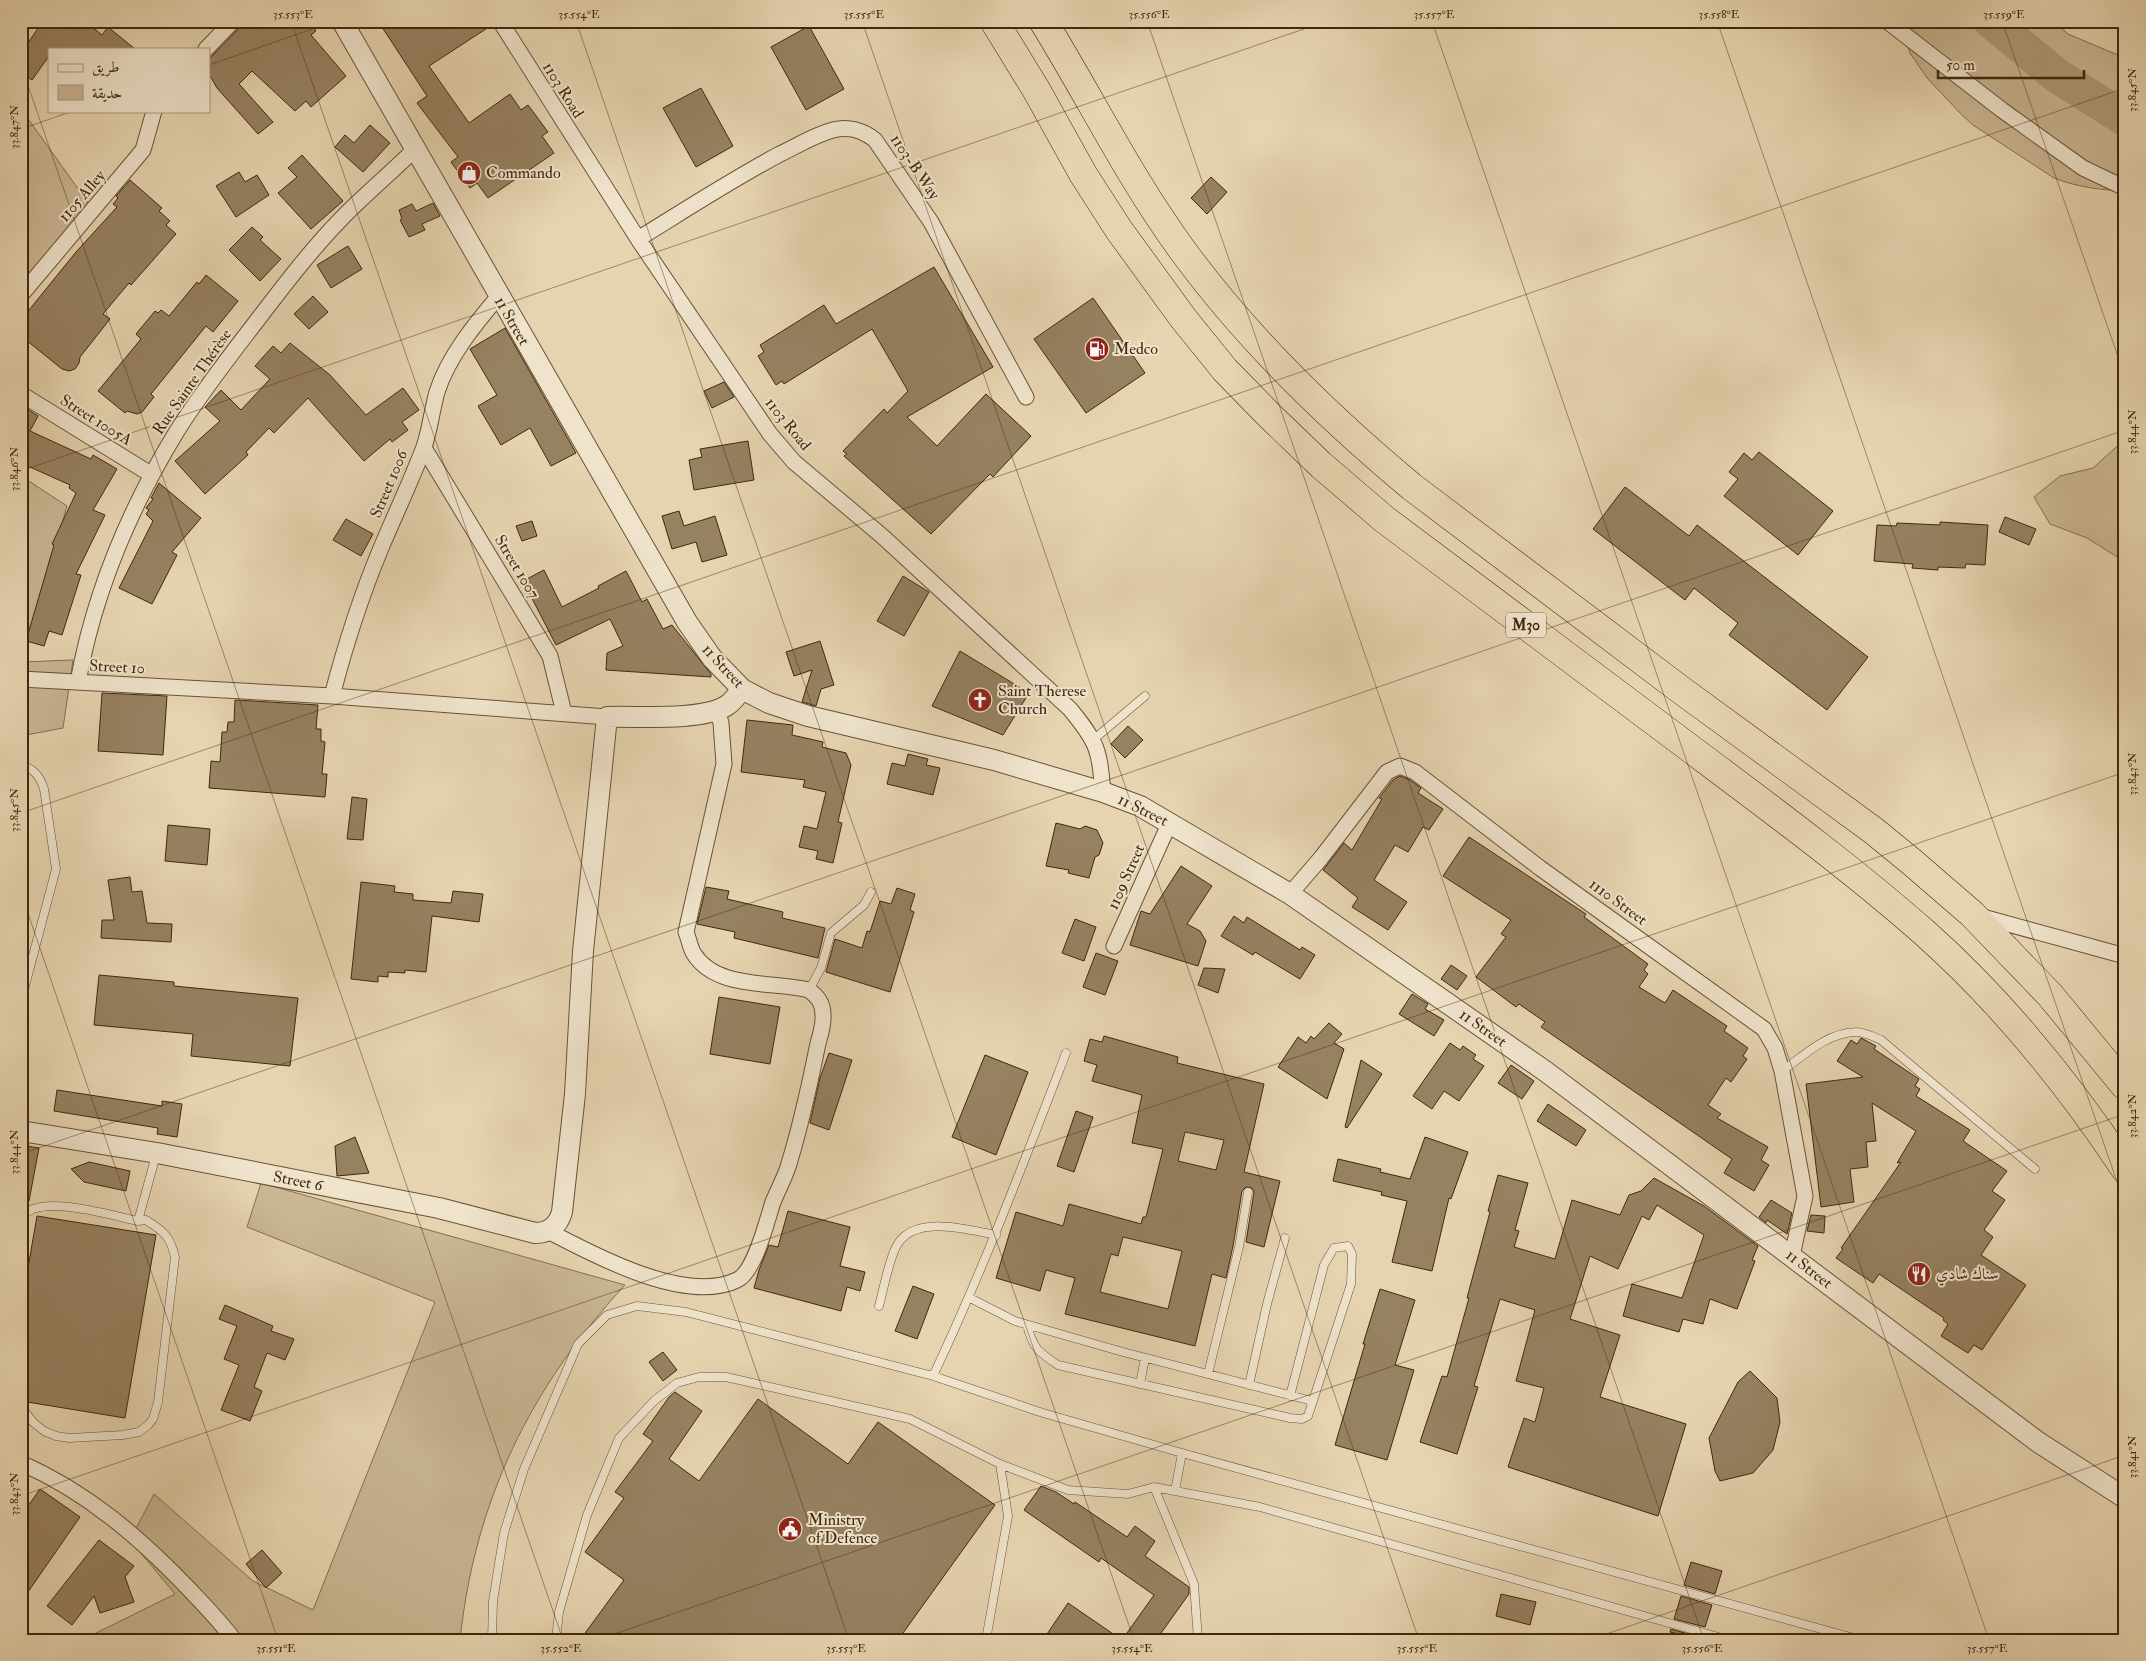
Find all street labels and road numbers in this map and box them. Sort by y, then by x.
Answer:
street label: 1103 Road [538,58,588,122]
street label: 1103-B Way [886,130,945,204]
street label: 1105 Alley [54,165,110,226]
street label: 11 Street [490,293,534,349]
street label: Rue Sainte Thérèse [148,325,236,439]
street label: Street 1005A [56,390,136,450]
street label: 1103 Road [761,393,816,455]
street label: Street 1006 [366,446,413,521]
street label: Street 1007 [490,531,544,603]
road number: M30 [1506,612,1546,638]
street label: 11 Street [697,640,749,692]
street label: Street 10 [89,656,145,678]
street label: 11 Street [1115,789,1171,831]
street label: 1109 Street [1103,841,1149,913]
street label: 1110 Street [1585,874,1651,930]
street label: 11 Street [1455,1005,1511,1051]
street label: Street 6 [272,1166,325,1196]
street label: 11 Street [1782,1245,1836,1293]

